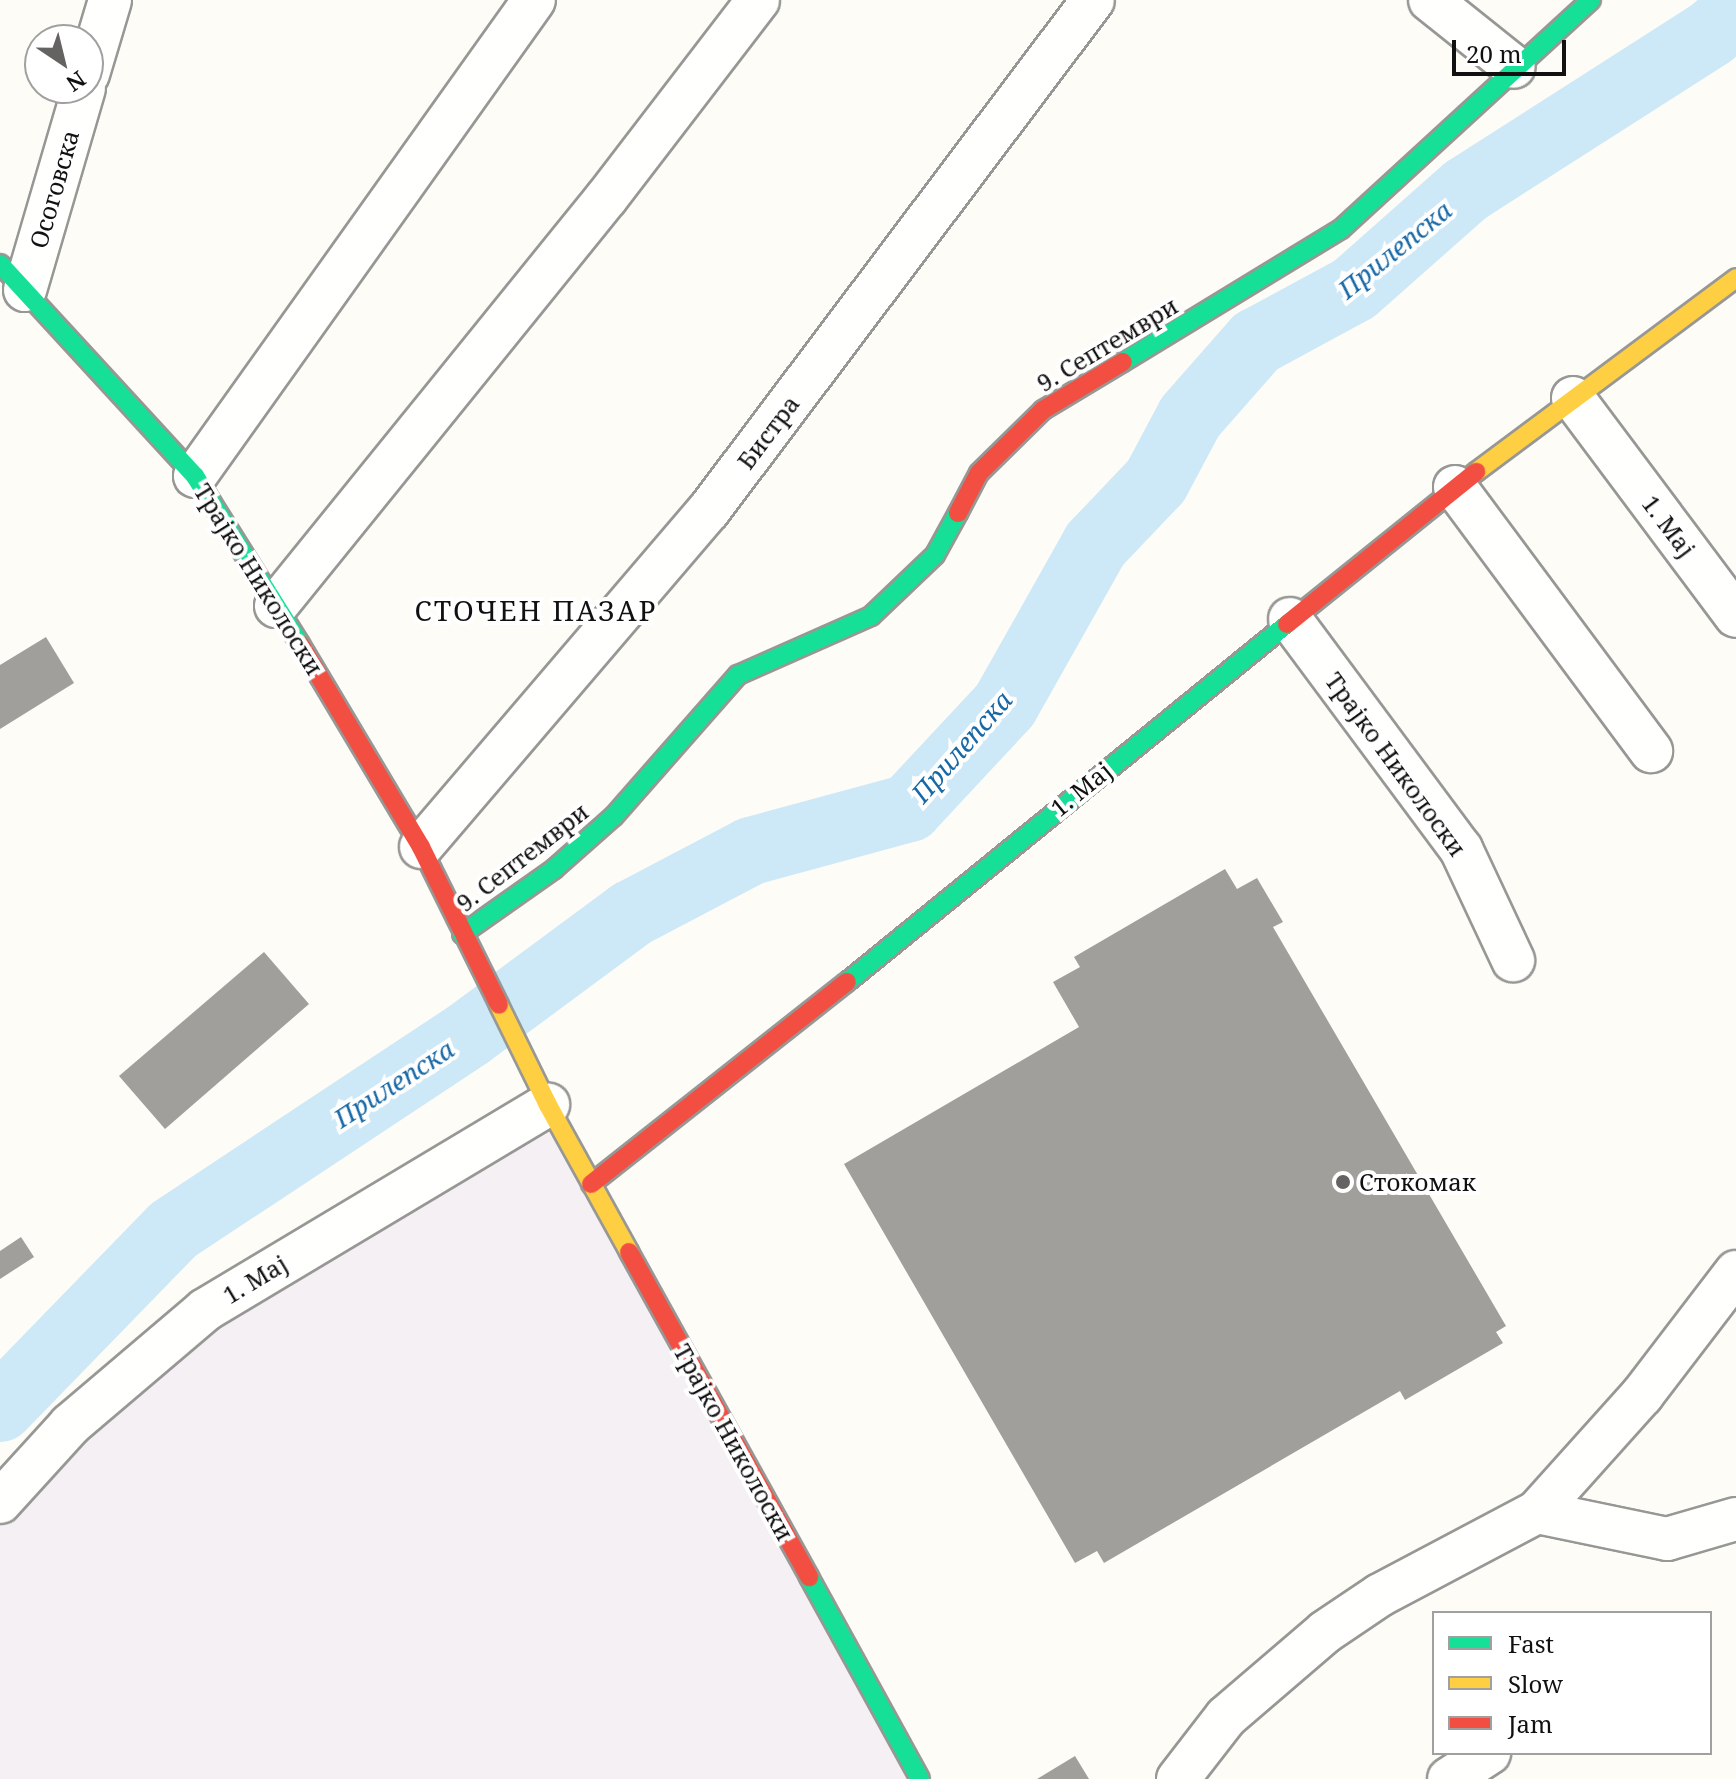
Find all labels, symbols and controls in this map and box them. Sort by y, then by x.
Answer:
north arrow [24,24,104,104]
scale bar [1456,24,1570,74]
text: 20 m [1466,37,1522,70]
text: N [61,65,92,99]
street label: Осоговска [23,127,85,251]
water label: Прилепска [1332,195,1458,305]
street label: 9. Септември [1031,291,1183,397]
street label: Бистра [731,389,805,475]
street label: Трајко Николоски [188,478,330,680]
street label: 1. Мај [1636,489,1702,563]
district label: СТОЧЕН ПАЗАР [415,593,657,627]
street label: Трајко Николоски [1320,666,1472,862]
water label: Прилепска [905,685,1019,809]
street label: 1. Мај [1045,756,1117,822]
street label: 9. Септември [450,797,594,917]
water label: Прилепска [328,1034,460,1134]
place label: Стокомак [1359,1168,1476,1196]
marker: Стокомак [1334,1173,1352,1191]
street label: 1. Мај [218,1249,292,1309]
street label: Трајко Николоски [668,1339,800,1545]
legend [1432,1611,1712,1755]
text: Fast [1508,1627,1554,1660]
text: Slow [1508,1667,1563,1700]
text: Jam [1508,1707,1553,1740]

